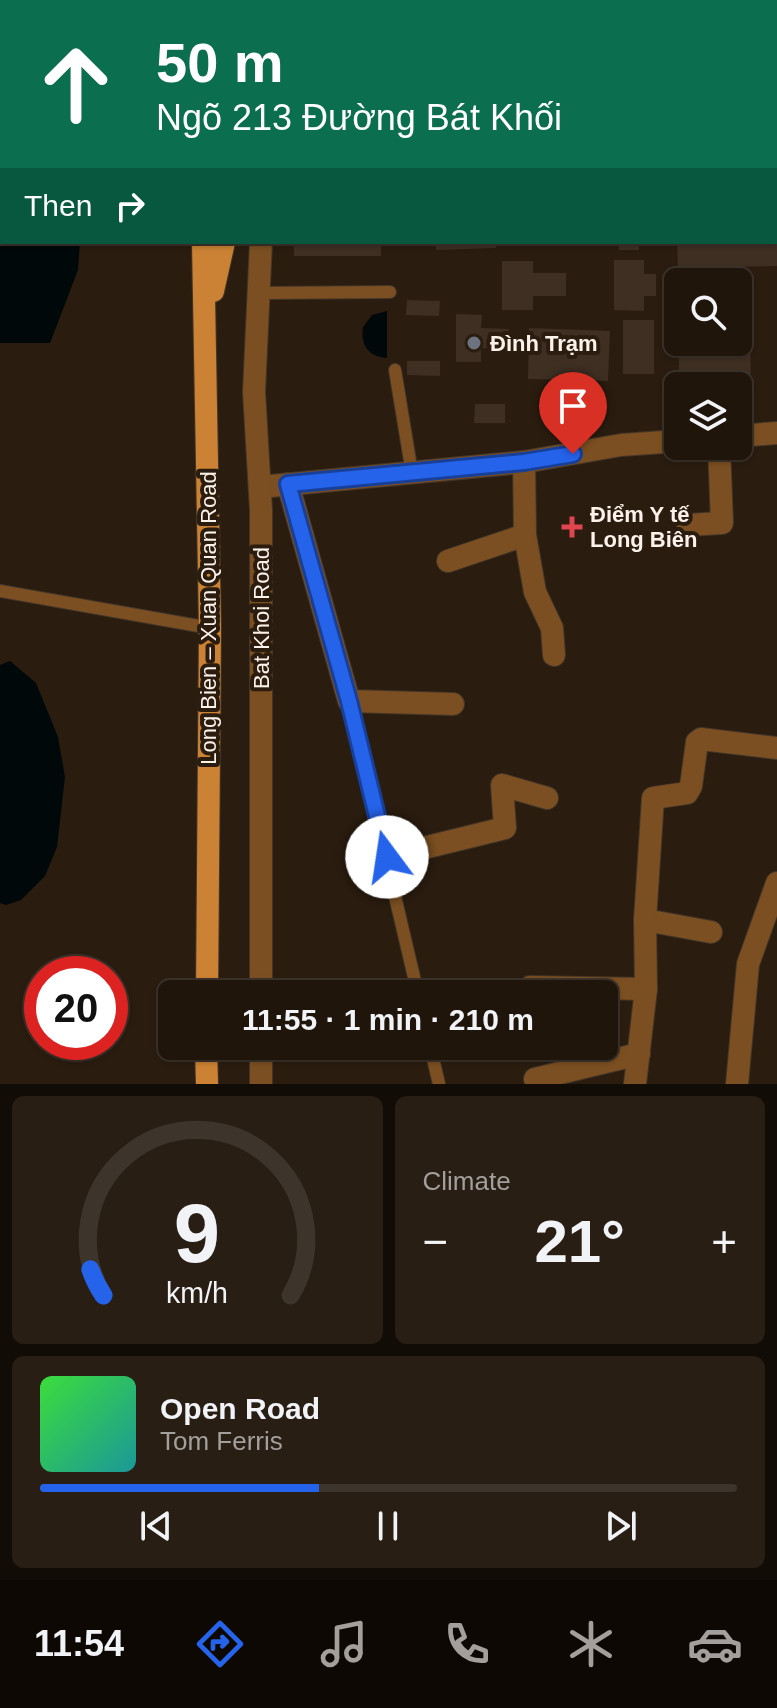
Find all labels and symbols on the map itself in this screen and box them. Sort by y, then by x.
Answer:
place label: Đình Trạm [490,331,598,356]
marker: Đình Trạm [465,334,483,352]
pin [539,372,607,454]
street label: Long Bien – Xuan Quan Road [196,471,221,765]
place label: Điểm Y tế Long Biên [590,502,698,552]
marker: Điểm Y tế Long Biên [561,516,583,538]
street label: Bat Khoi Road [249,547,274,689]
position arrow [345,815,429,899]
speed limit sign: 20 [24,956,128,1060]

